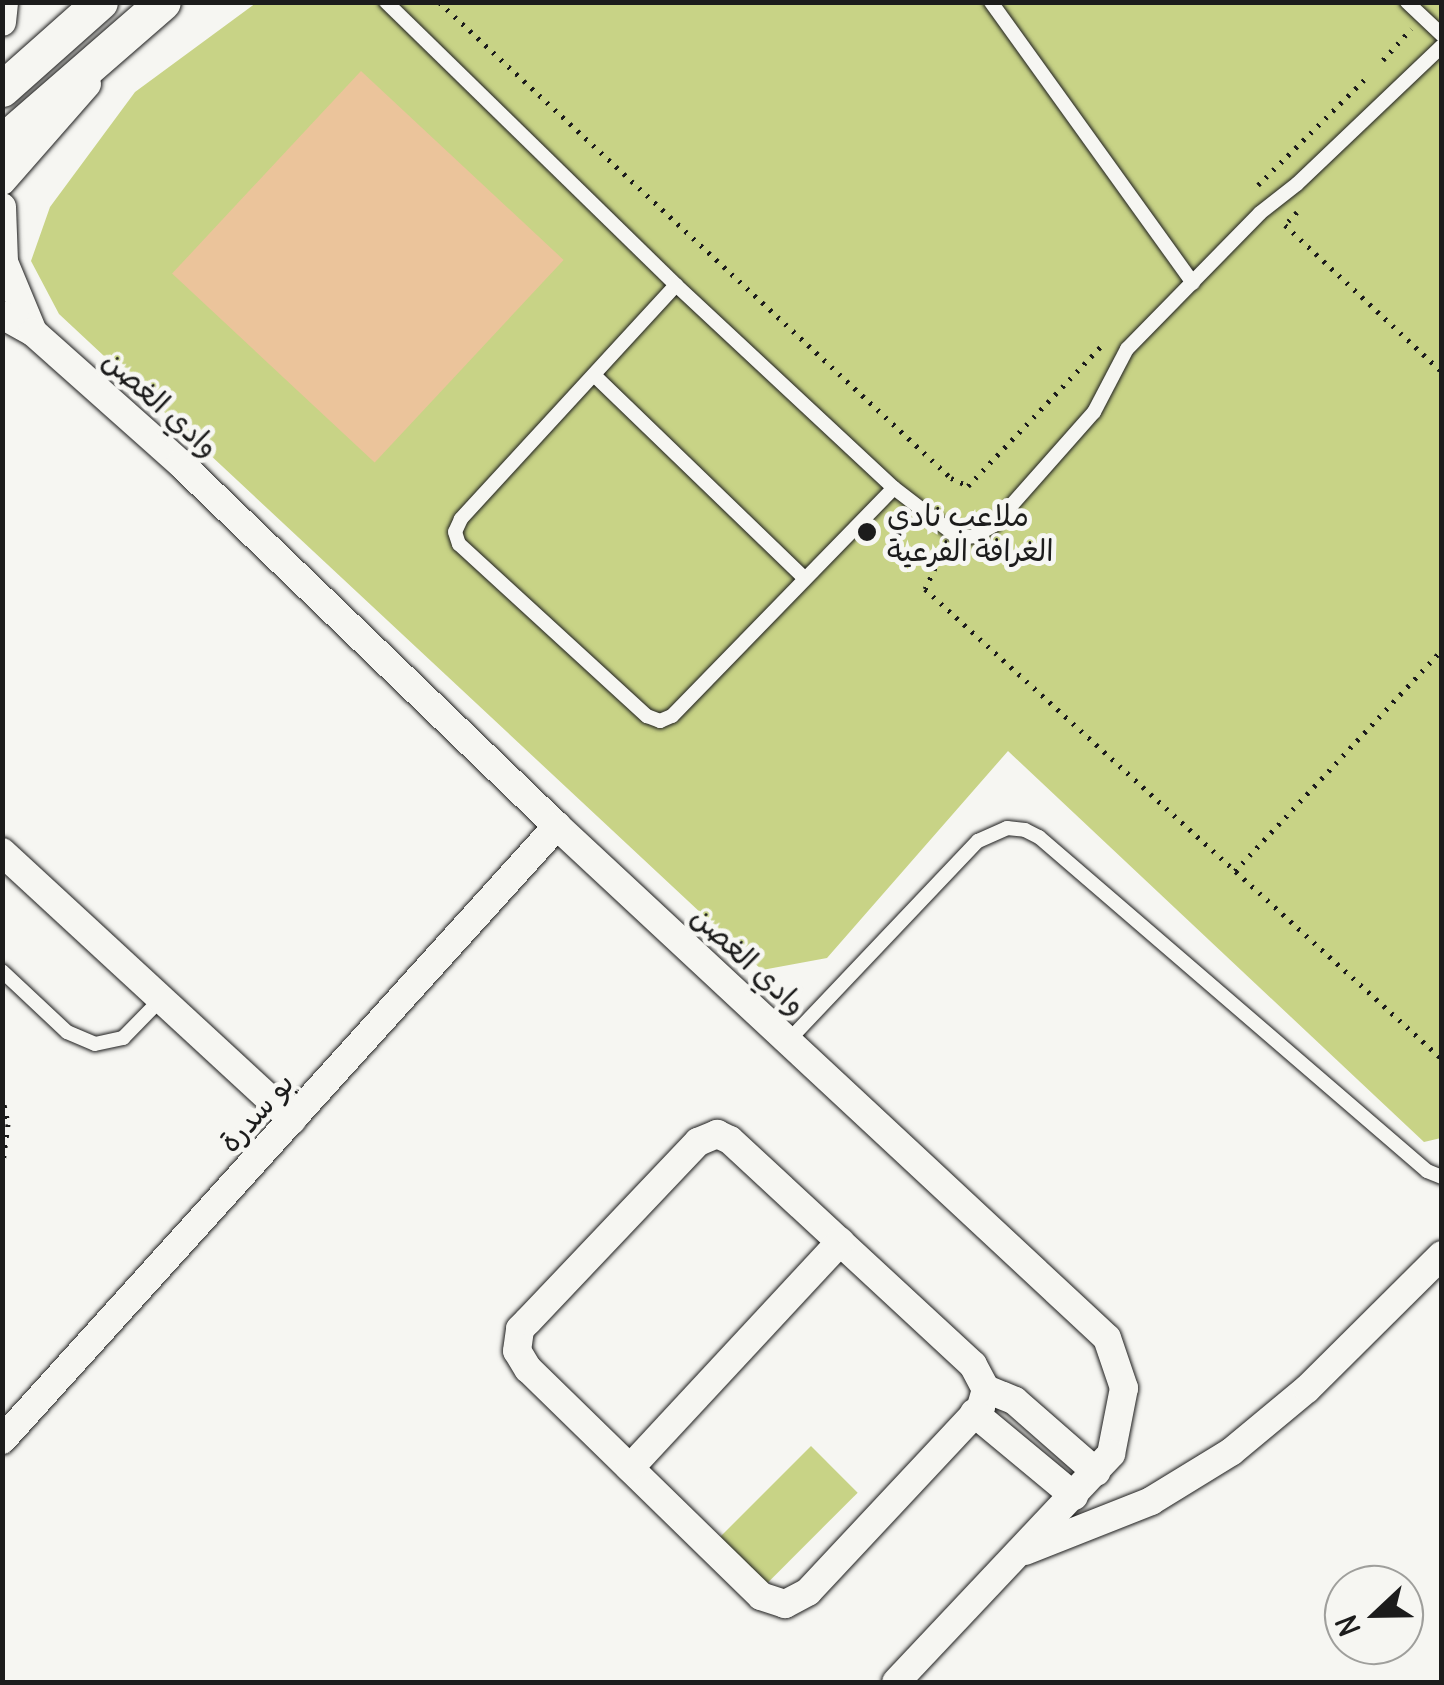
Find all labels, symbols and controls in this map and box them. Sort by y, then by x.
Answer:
street label: وادي الغصن [96,342,226,464]
place label: ملاعب نادي الغرافة الفرعية [887,497,1054,568]
marker: ملاعب نادي الغرافة الفرعية [856,521,878,543]
street label: وادي الغصن [684,898,814,1022]
street label: بو سدرة [211,1065,301,1159]
north arrow [1324,1565,1424,1665]
text: N [1328,1610,1368,1641]

